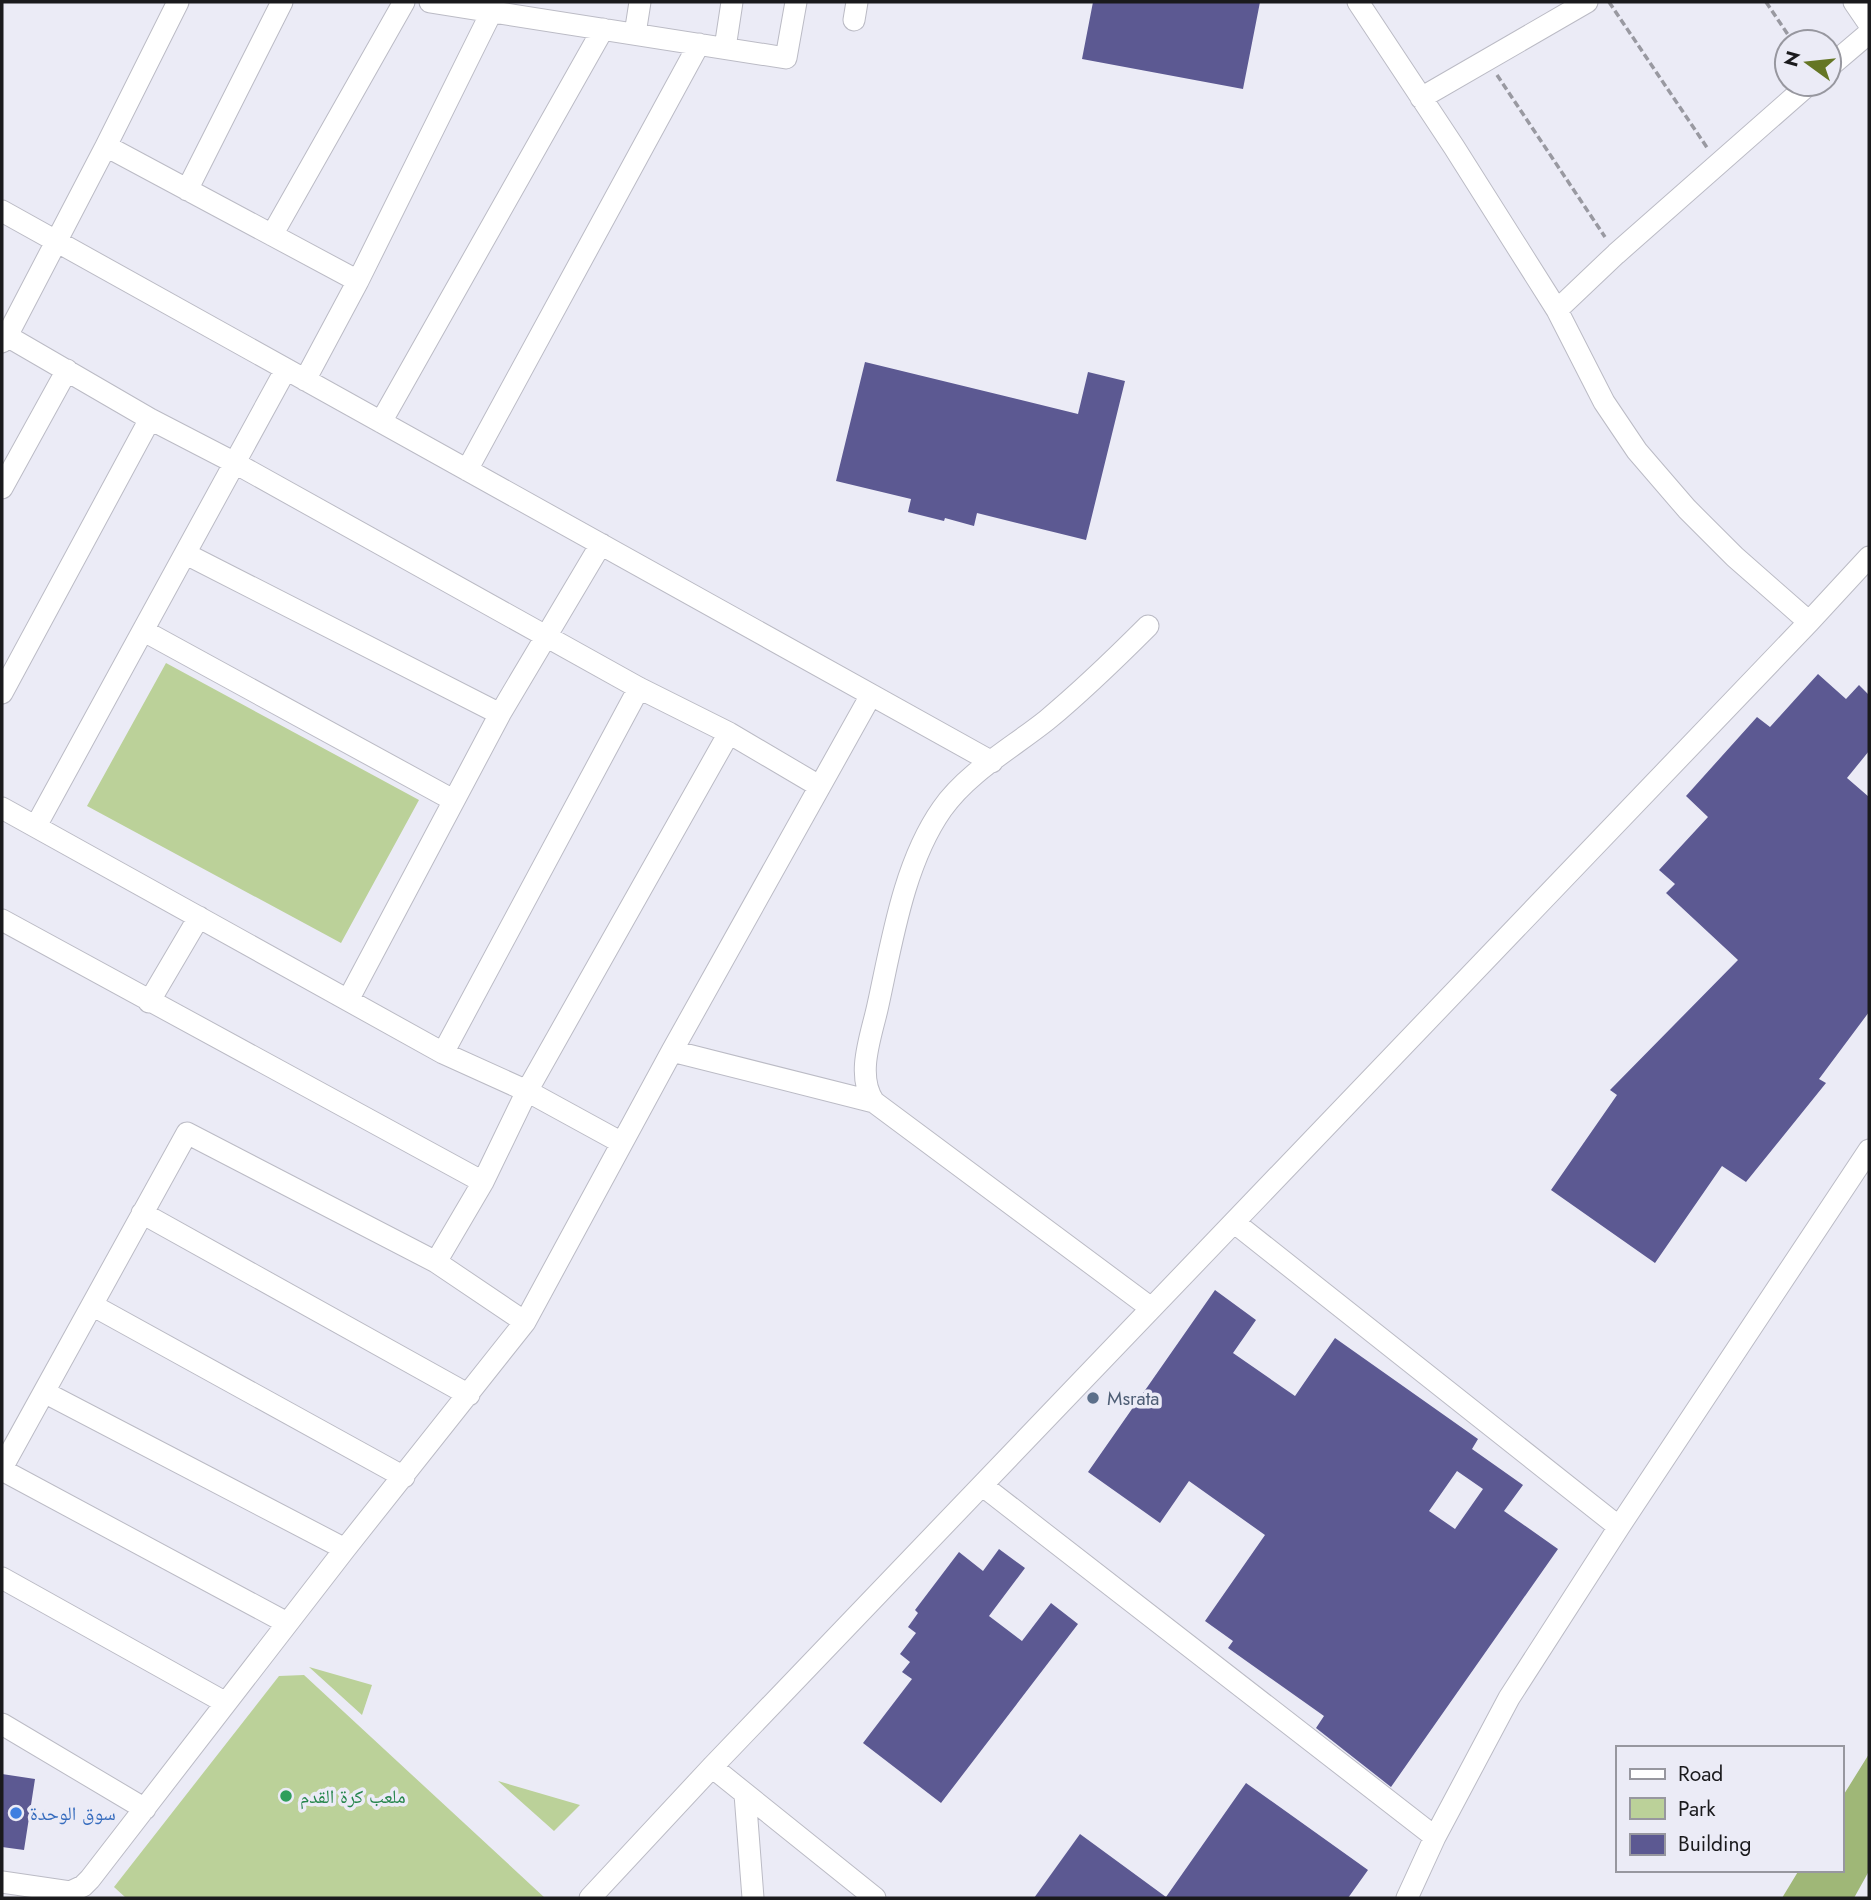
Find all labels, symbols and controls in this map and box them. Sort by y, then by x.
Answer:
north arrow [1773,28,1843,98]
text: N [1777,48,1807,70]
place label: Msrata [1107,1385,1159,1412]
marker: Msrata [1085,1390,1101,1406]
legend [1616,1746,1843,1872]
text: Road [1678,1759,1723,1789]
place label: ملعب كرة القدم [300,1783,406,1810]
marker: ملعب كرة القدم [278,1788,294,1804]
text: Park [1678,1794,1716,1824]
place label: سوق الوحدة [30,1800,116,1827]
marker: سوق الوحدة [8,1805,24,1821]
text: Building [1678,1829,1751,1859]

